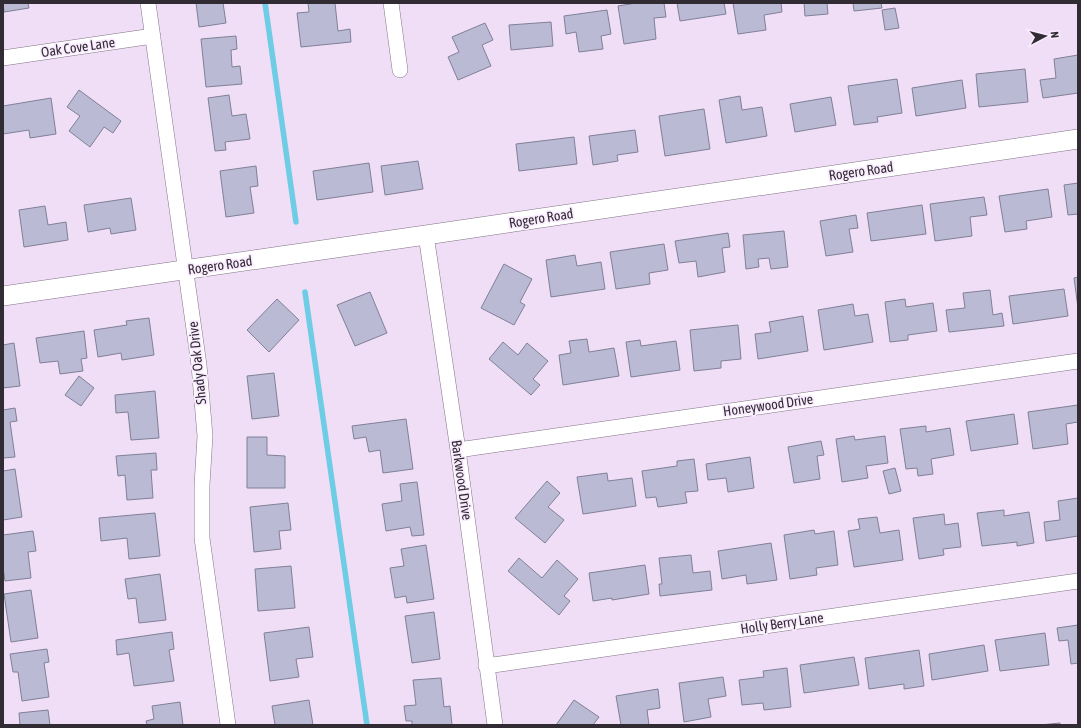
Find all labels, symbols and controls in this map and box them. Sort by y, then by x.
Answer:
north arrow [1025,16,1065,56]
text: N [1049,31,1061,39]
street label: Oak Cove Lane [40,34,116,60]
street label: Rogero Road [828,159,894,183]
street label: Rogero Road [508,205,574,231]
street label: Rogero Road [187,253,253,277]
street label: Shady Oak Drive [185,321,209,405]
street label: Honeywood Drive [722,391,814,419]
street label: Barkwood Drive [448,439,476,521]
street label: Holly Berry Lane [739,609,825,637]

